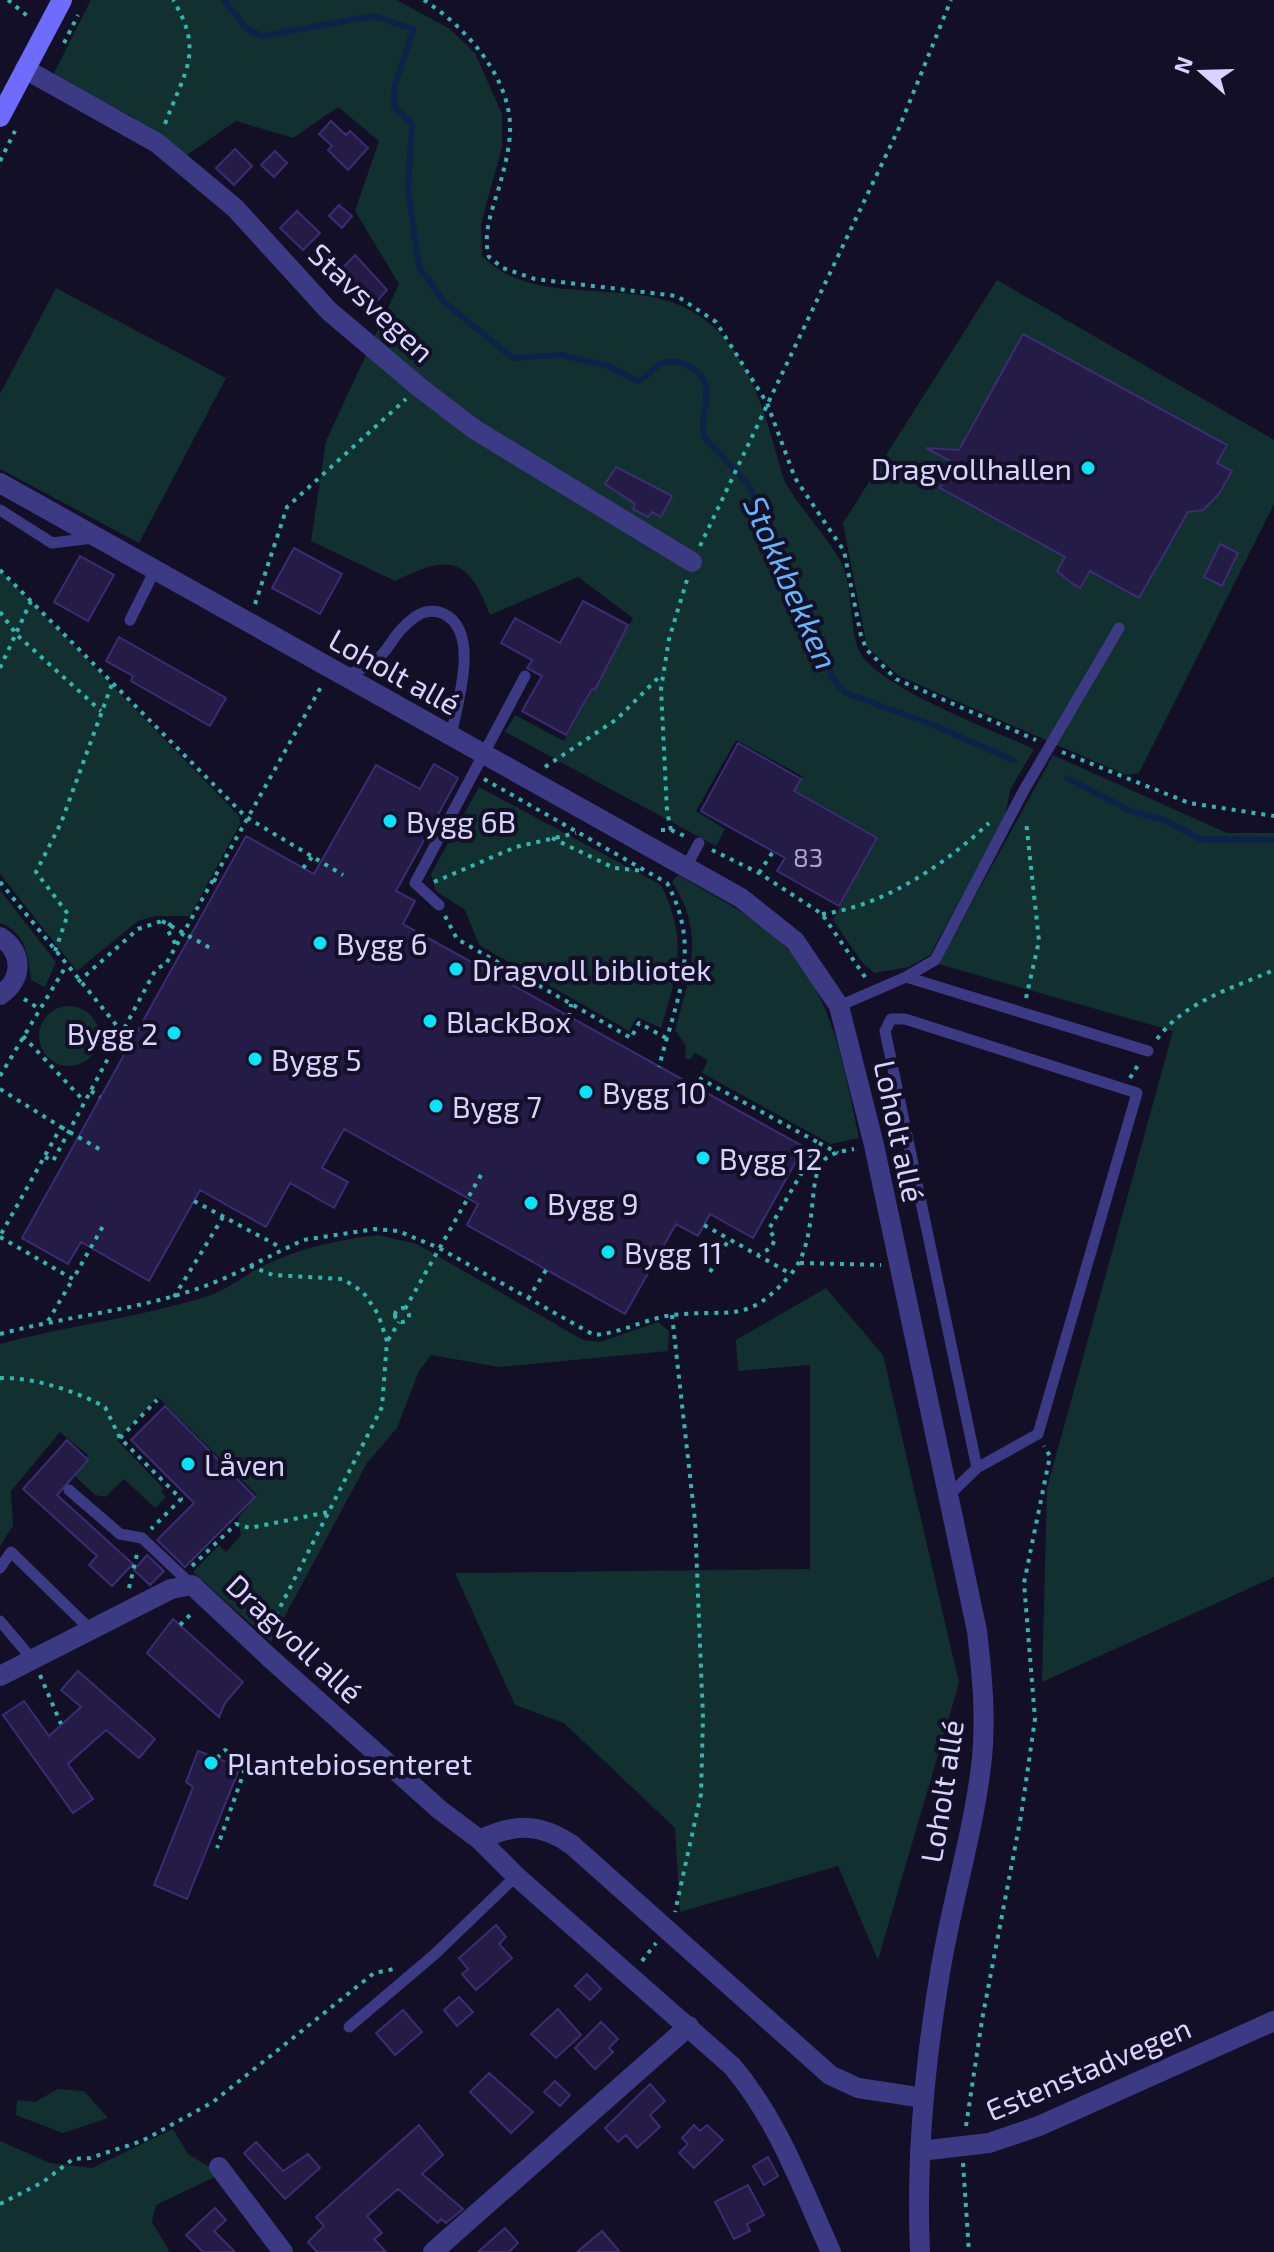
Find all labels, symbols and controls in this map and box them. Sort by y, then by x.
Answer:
north arrow [1162,32,1242,112]
text: N [1167,53,1197,77]
street label: Stavsvegen [302,235,442,369]
place label: Dragvollhallen [871,450,1072,486]
marker: Dragvollhallen [1079,459,1097,477]
water label: Stokkbekken [737,490,847,674]
street label: Loholt allé [323,620,467,722]
place label: Bygg 6B [406,803,516,839]
marker: Bygg 6B [381,812,399,830]
house number: 83 [793,841,823,872]
place label: Bygg 6 [336,925,428,961]
marker: Bygg 6 [311,934,329,952]
place label: Dragvoll bibliotek [472,951,712,987]
marker: Dragvoll bibliotek [447,960,465,978]
place label: BlackBox [446,1003,571,1039]
marker: BlackBox [421,1012,439,1030]
place label: Bygg 2 [67,1015,158,1051]
marker: Bygg 2 [165,1024,183,1042]
place label: Bygg 5 [271,1041,362,1077]
marker: Bygg 5 [246,1050,264,1068]
street label: Loholt allé [867,1057,933,1205]
place label: Bygg 10 [602,1074,707,1110]
marker: Bygg 10 [577,1083,595,1101]
place label: Bygg 7 [452,1088,542,1124]
marker: Bygg 7 [427,1097,445,1115]
place label: Bygg 12 [719,1140,822,1176]
marker: Bygg 12 [694,1149,712,1167]
place label: Bygg 9 [547,1185,639,1221]
marker: Bygg 9 [522,1194,540,1212]
place label: Bygg 11 [624,1234,722,1270]
marker: Bygg 11 [599,1243,617,1261]
place label: Låven [204,1446,285,1482]
marker: Låven [179,1455,197,1473]
street label: Dragvoll allé [220,1566,370,1710]
street label: Loholt allé [912,1717,970,1865]
place label: Plantebiosenteret [227,1745,472,1781]
marker: Plantebiosenteret [202,1754,220,1772]
street label: Estenstadvegen [980,2009,1196,2127]

